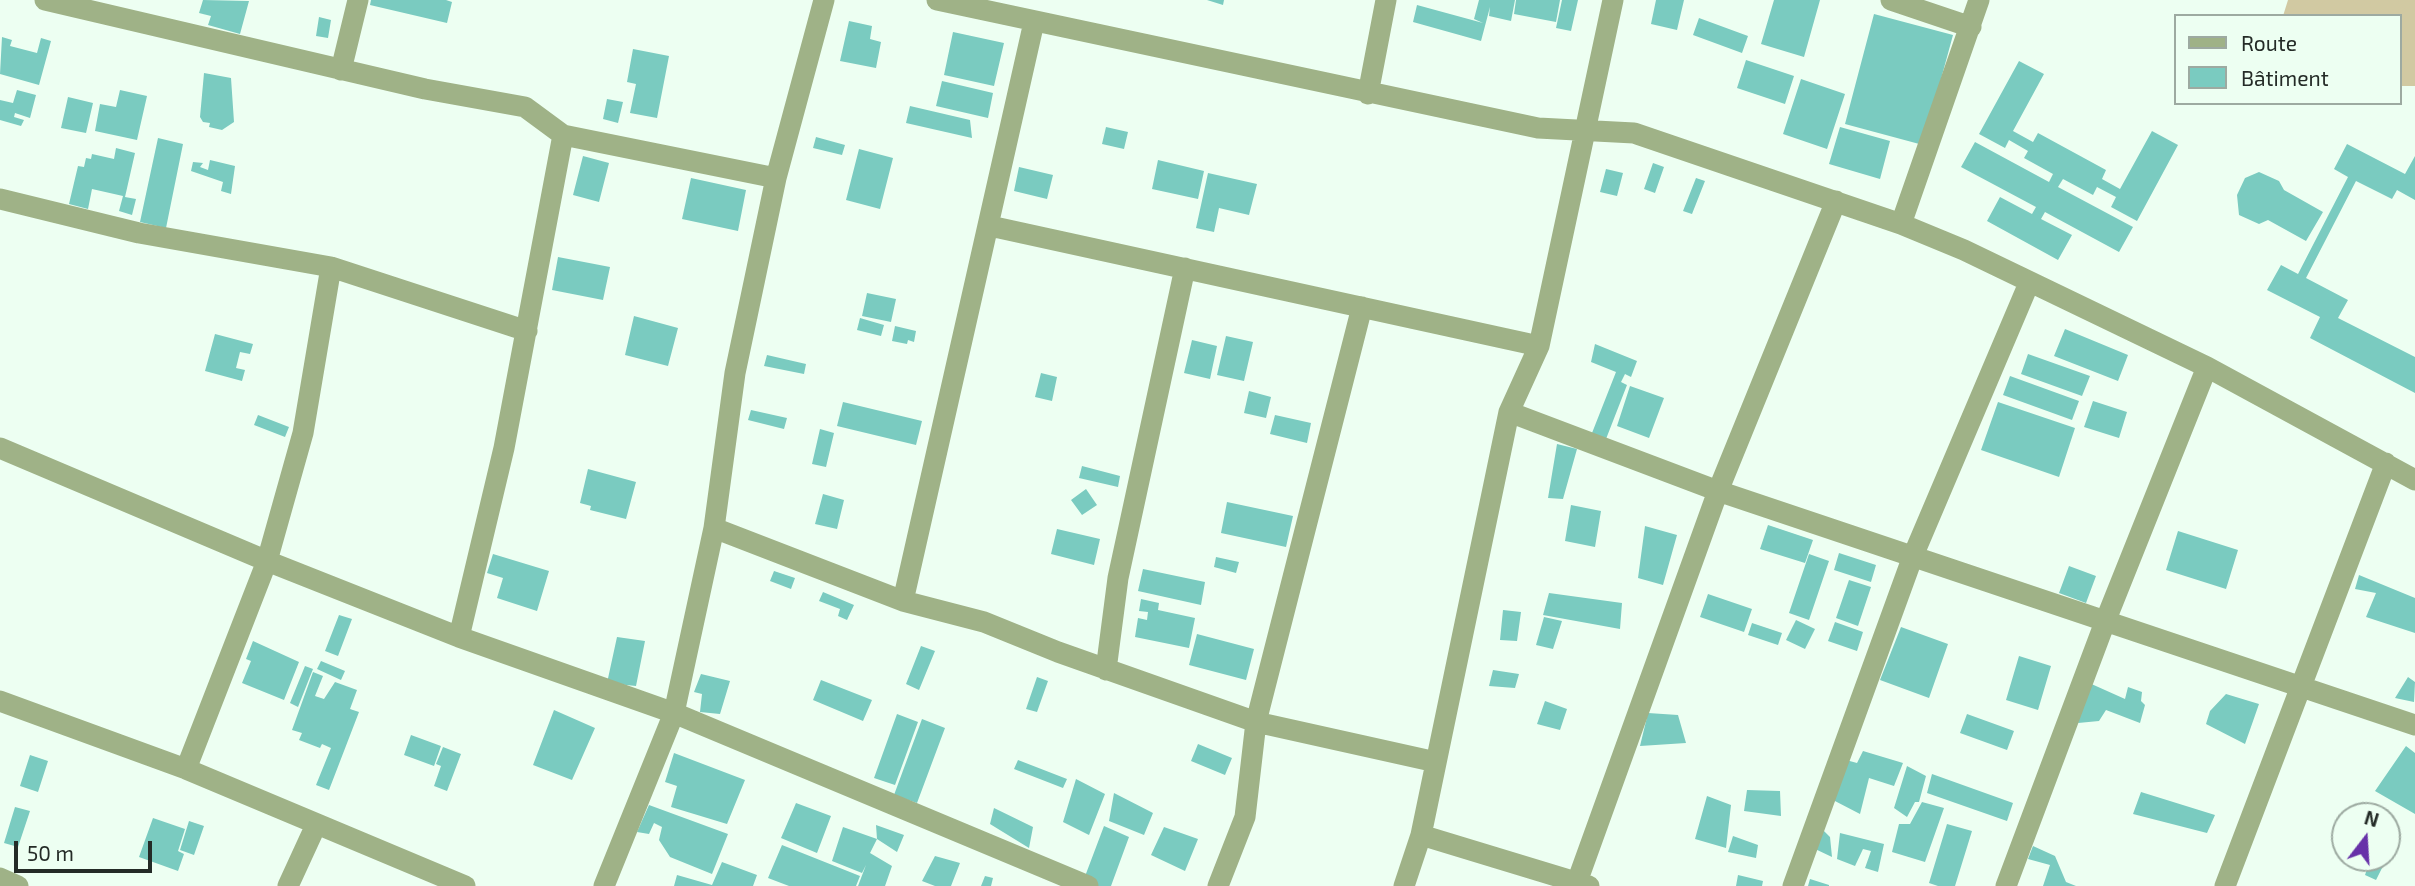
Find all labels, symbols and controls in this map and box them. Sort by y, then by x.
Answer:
legend [2174,14,2401,105]
text: Route [2241,30,2297,55]
text: Bâtiment [2241,65,2329,90]
north arrow [2331,802,2401,872]
text: N [2362,805,2382,831]
scale bar [18,826,156,870]
text: 50 m [27,840,74,865]

